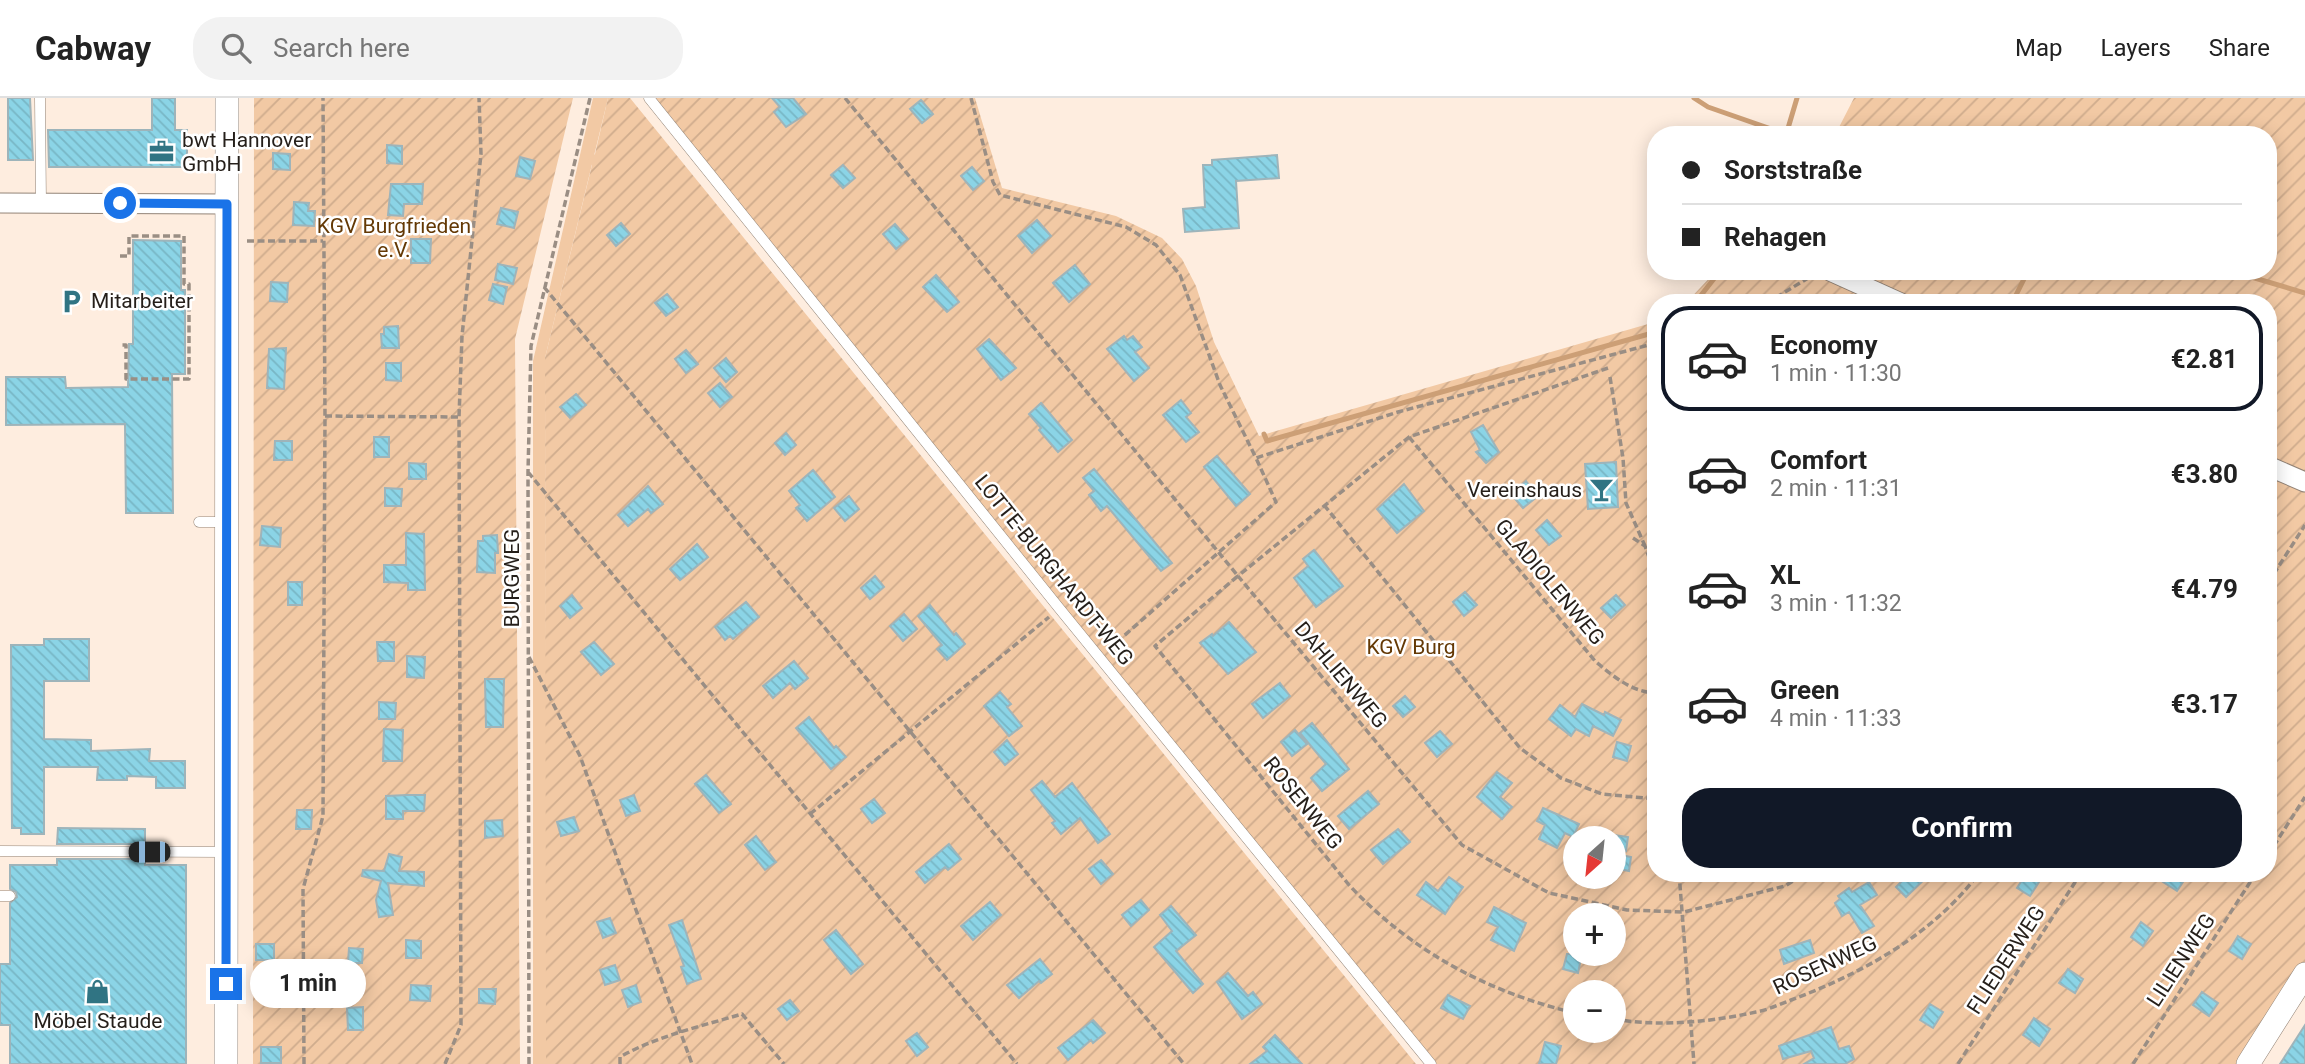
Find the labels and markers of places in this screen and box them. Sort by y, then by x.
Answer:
place label: bwt Hannover GmbH [182,128,311,176]
office icon: bwt Hannover GmbH [148,138,176,166]
parking icon: Mitarbeiter [57,287,85,315]
place label: Mitarbeiter [91,289,193,313]
bar icon: Vereinshaus [1588,476,1616,504]
place label: Vereinshaus [1467,478,1582,502]
shop icon: Möbel Staude [84,978,112,1006]
place label: Möbel Staude [34,1009,162,1033]

